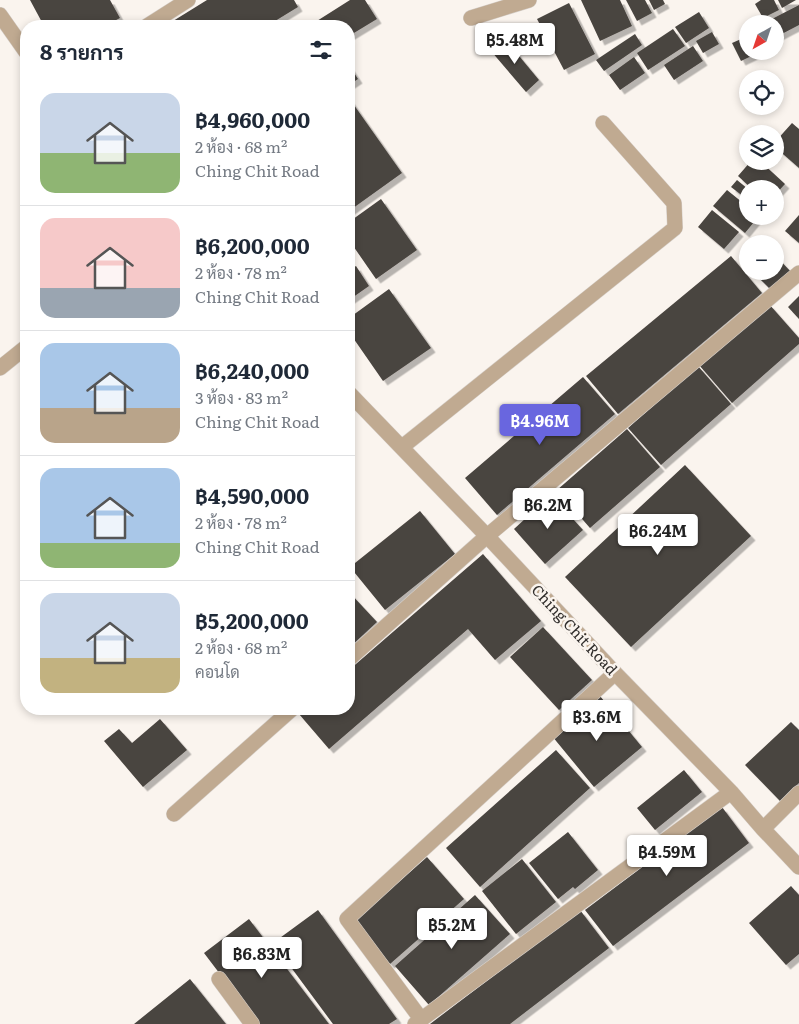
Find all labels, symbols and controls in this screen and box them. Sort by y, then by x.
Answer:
north arrow [739,15,784,60]
map controls [739,15,784,280]
pin: ฿5.48M [474,22,556,65]
text: ฿5.48M [486,27,544,51]
text: 8 รายการ [40,35,124,66]
icon: filters [307,36,335,64]
button: locate [739,70,784,115]
text: ฿4,960,000 [195,103,310,134]
icon: home [80,113,140,173]
button: layers [739,125,784,170]
text: 2 ห้อง · 68 m² [195,134,287,158]
text: Ching Chit Road [195,158,320,182]
button: + [739,180,784,225]
text: ฿6,200,000 [195,229,310,260]
button: − [739,235,784,280]
icon: home [80,238,140,298]
text: 2 ห้อง · 78 m² [195,260,287,284]
text: Ching Chit Road [195,284,320,308]
text: ฿6,240,000 [195,354,309,385]
icon: home [80,363,140,423]
text: 3 ห้อง · 83 m² [195,385,288,409]
pin: ฿4.96M [499,404,581,446]
text: ฿4.96M [511,408,569,432]
text: Ching Chit Road [195,409,320,433]
text: ฿4,590,000 [195,479,309,510]
icon: home [80,488,140,548]
pin: ฿6.2M [513,488,583,530]
text: ฿6.2M [524,492,572,516]
text: 2 ห้อง · 78 m² [195,510,287,534]
pin: ฿6.24M [617,514,699,556]
text: ฿6.24M [629,518,687,542]
text: Ching Chit Road [195,534,320,558]
street label: Ching Chit Road [527,578,623,680]
text: ฿5,200,000 [195,604,309,635]
icon: home [80,613,140,673]
text: 2 ห้อง · 68 m² [195,635,287,659]
text: คอนโด [195,659,240,683]
pin: ฿3.6M [562,700,632,742]
text: ฿3.6M [573,704,621,728]
pin: ฿4.59M [626,834,708,877]
text: ฿4.59M [638,839,696,863]
pin: ฿5.2M [417,908,487,950]
text: ฿5.2M [428,912,476,936]
pin: ฿6.83M [221,936,303,979]
text: ฿6.83M [233,941,291,965]

